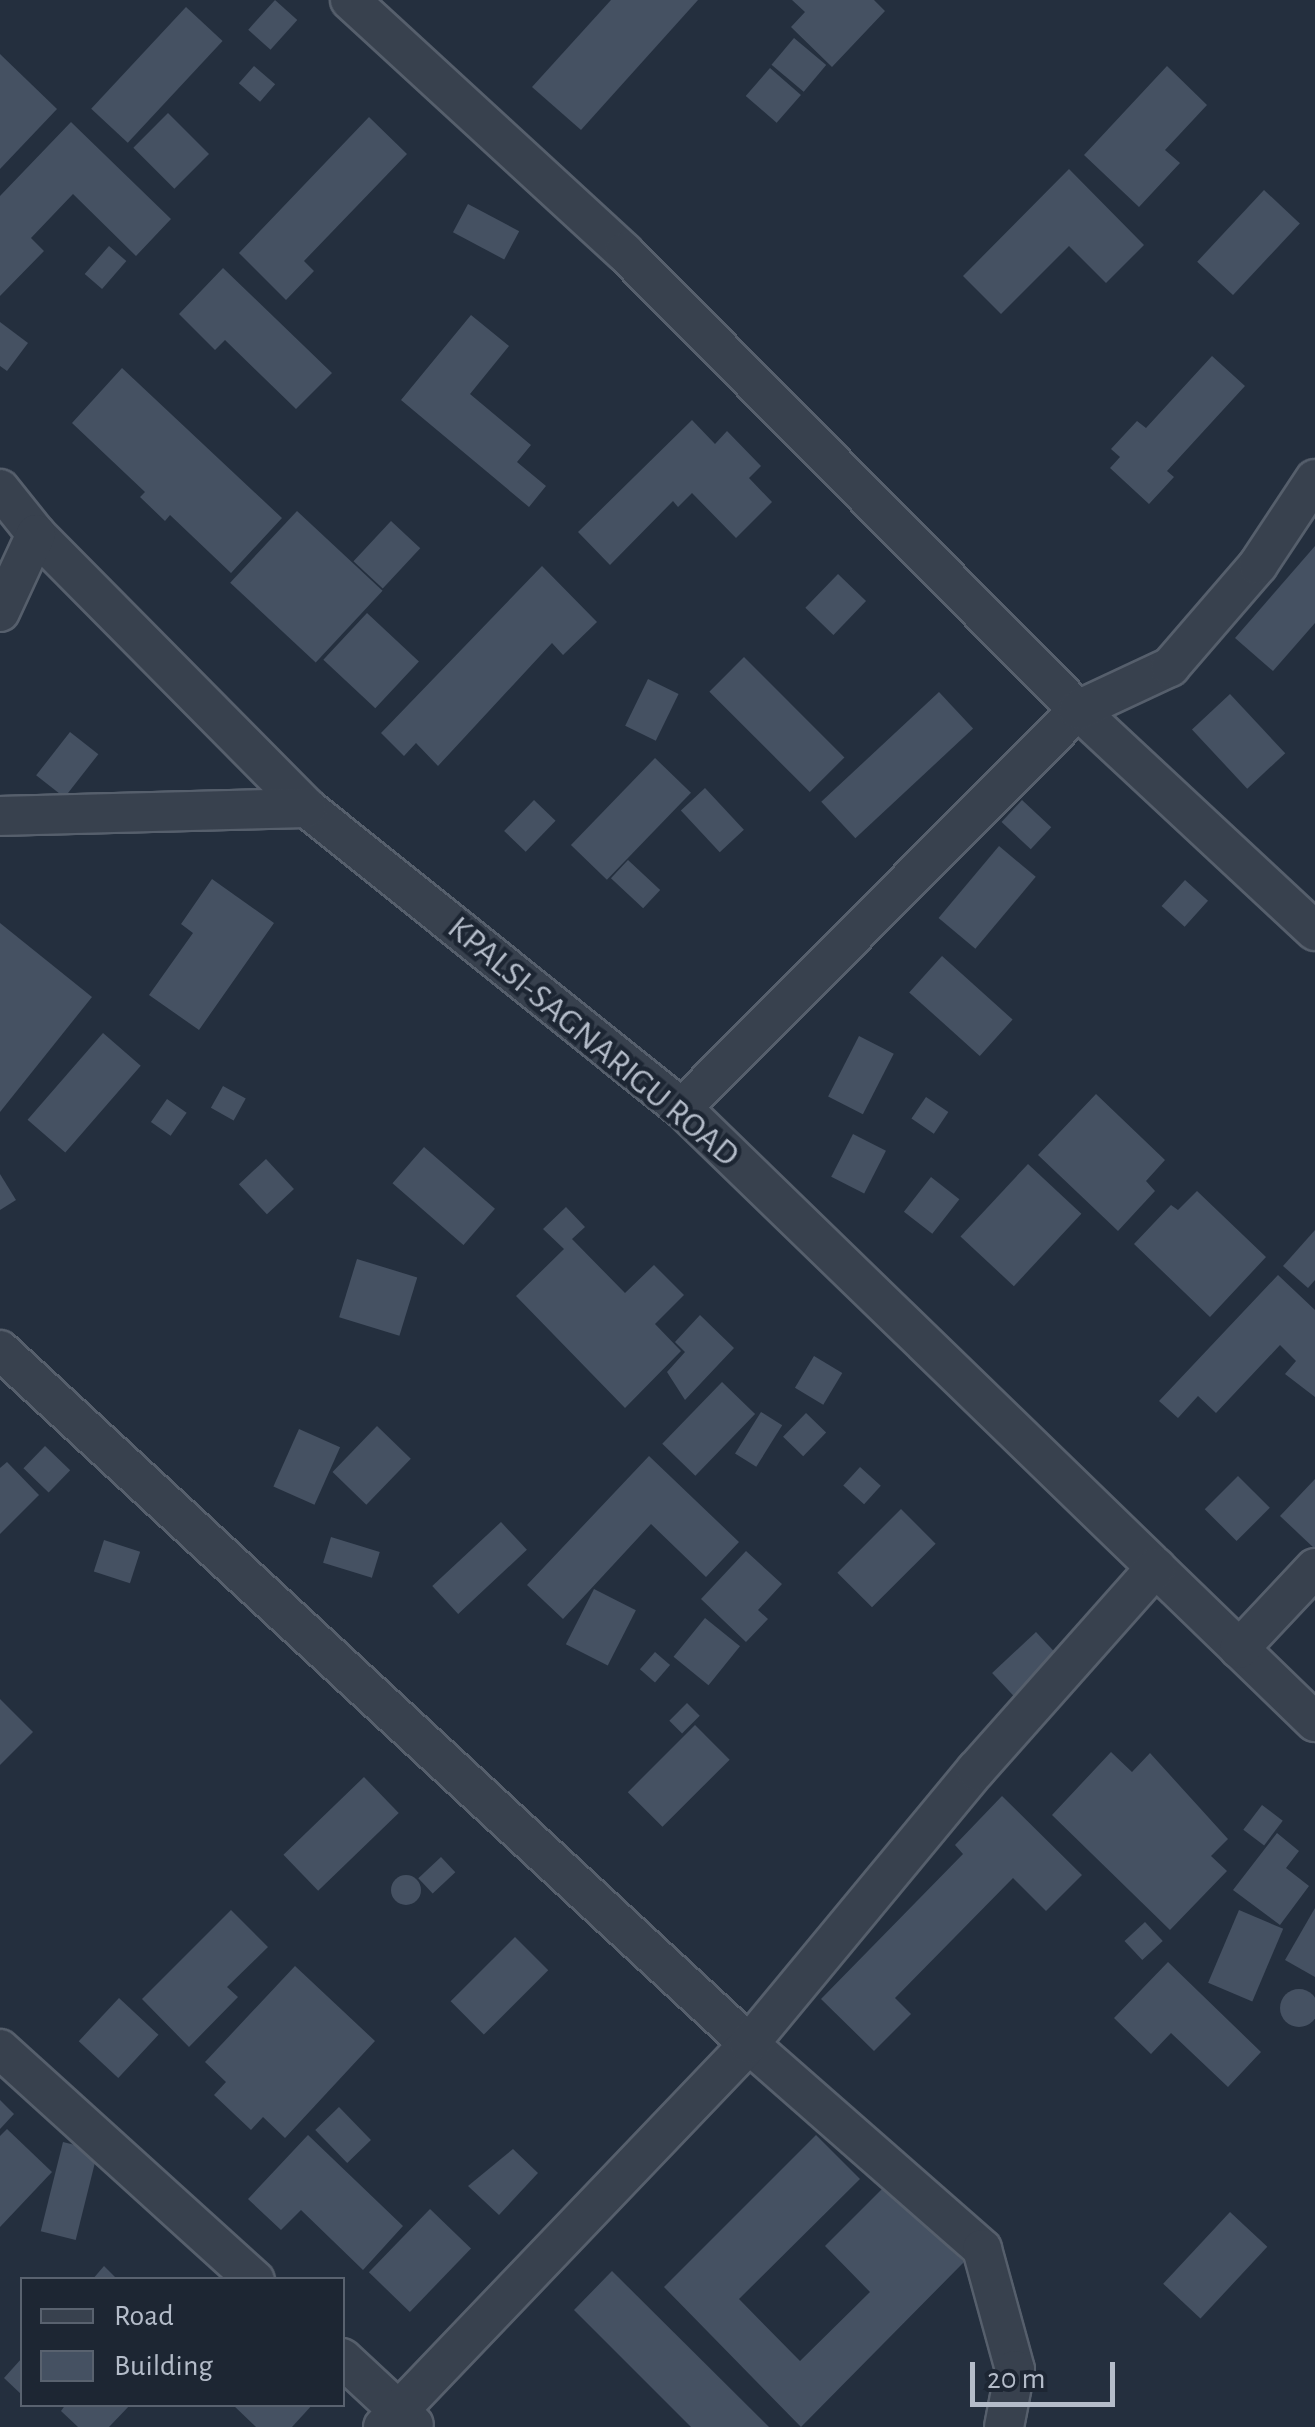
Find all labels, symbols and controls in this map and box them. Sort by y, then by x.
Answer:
street label: KPALSI-SAGNARIGU ROAD [439,908,747,1176]
legend [20,2277,345,2407]
text: Road [114,2301,174,2331]
scale bar [975,2342,1120,2404]
text: Building [114,2351,213,2381]
text: 20 m [987,2364,1045,2394]

